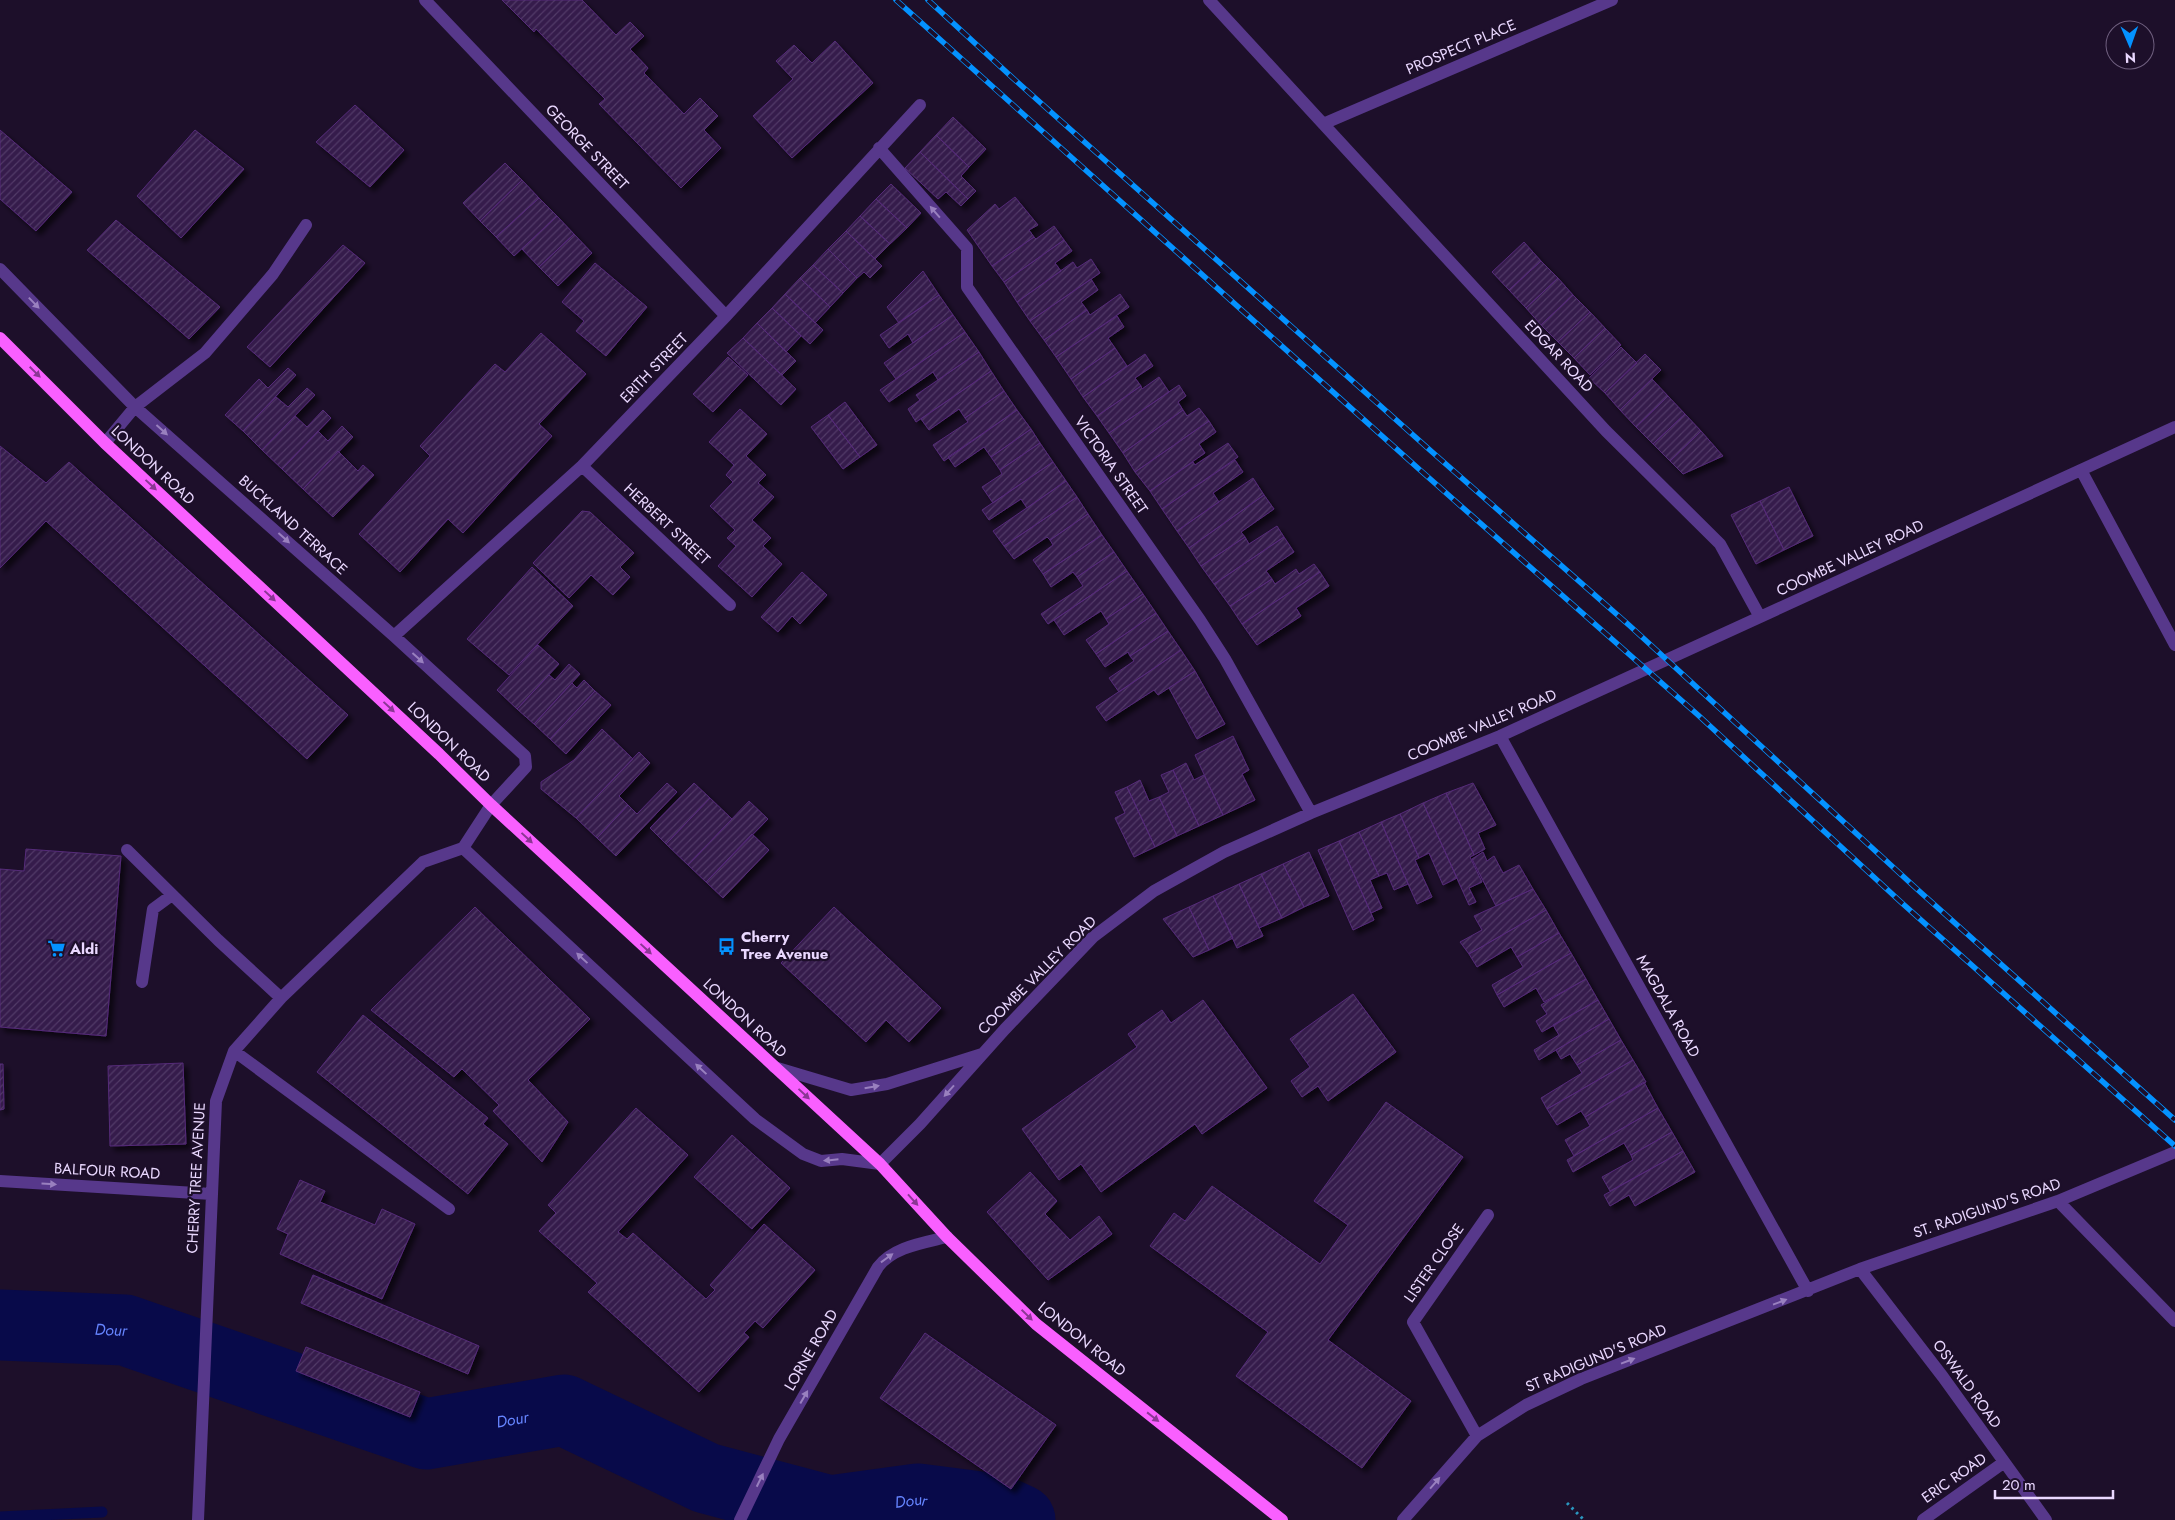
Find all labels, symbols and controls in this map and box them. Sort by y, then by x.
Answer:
street label: PROSPECT PLACE [1402,14,1520,80]
north arrow [2105,20,2155,70]
text: N [2125,48,2136,68]
street label: GEORGE STREET [540,99,634,195]
one-way arrow [929,205,940,218]
one-way arrow [28,297,40,309]
street label: EDGAR ROAD [1519,315,1599,397]
street label: ERITH STREET [615,328,693,408]
one-way arrow [29,366,41,378]
street label: VICTORIA STREET [1069,412,1153,518]
street label: LONDON ROAD [106,420,200,510]
one-way arrow [155,424,167,436]
street label: BUCKLAND TERRACE [234,470,352,580]
street label: HERBERT STREET [619,478,715,570]
one-way arrow [145,480,158,491]
street label: COOMBE VALLEY ROAD [1773,514,1927,602]
one-way arrow [277,532,289,544]
one-way arrow [264,590,276,602]
one-way arrow [411,652,423,664]
street label: COOMBE VALLEY ROAD [1404,684,1560,766]
street label: LONDON ROAD [403,697,495,787]
one-way arrow [383,701,395,713]
one-way arrow [520,833,533,844]
street label: COOMBE VALLEY ROAD [973,911,1101,1039]
place label: Cherry Tree Avenue [741,926,829,965]
bus stop icon: Cherry Tree Avenue [717,936,737,956]
place label: Aldi [69,938,98,960]
supermarket icon: Aldi [46,939,66,959]
one-way arrow [640,943,652,955]
street label: MAGDALA ROAD [1631,951,1705,1061]
one-way arrow [576,953,589,964]
street label: LONDON ROAD [698,973,792,1063]
one-way arrow [696,1063,708,1075]
one-way arrow [864,1082,880,1090]
one-way arrow [944,1084,955,1097]
one-way arrow [798,1088,810,1100]
street label: CHERRY TREE AVENUE [181,1102,211,1254]
one-way arrow [823,1156,839,1164]
street label: BALFOUR ROAD [53,1157,161,1185]
street label: ST. RADIGUND'S ROAD [1910,1172,2064,1244]
one-way arrow [41,1180,57,1188]
one-way arrow [907,1193,919,1205]
street label: LISTER CLOSE [1399,1219,1469,1307]
one-way arrow [880,1254,894,1263]
street label: LONDON ROAD [1033,1297,1131,1381]
one-way arrow [1773,1298,1788,1306]
street label: LORNE ROAD [779,1305,843,1395]
one-way arrow [1021,1309,1033,1321]
water label: Dour [94,1318,129,1342]
street label: ST RADIGUND'S ROAD [1522,1318,1670,1398]
street label: OSWALD ROAD [1927,1335,2007,1433]
one-way arrow [1621,1356,1635,1364]
one-way arrow [799,1390,808,1403]
water label: Dour [494,1405,532,1434]
one-way arrow [1146,1412,1159,1423]
street label: ERIC ROAD [1917,1447,1991,1509]
scale bar [1995,1468,2112,1500]
one-way arrow [755,1472,764,1487]
text: 20 m [2002,1474,2036,1496]
one-way arrow [1430,1477,1441,1490]
water label: Dour [893,1488,930,1514]

